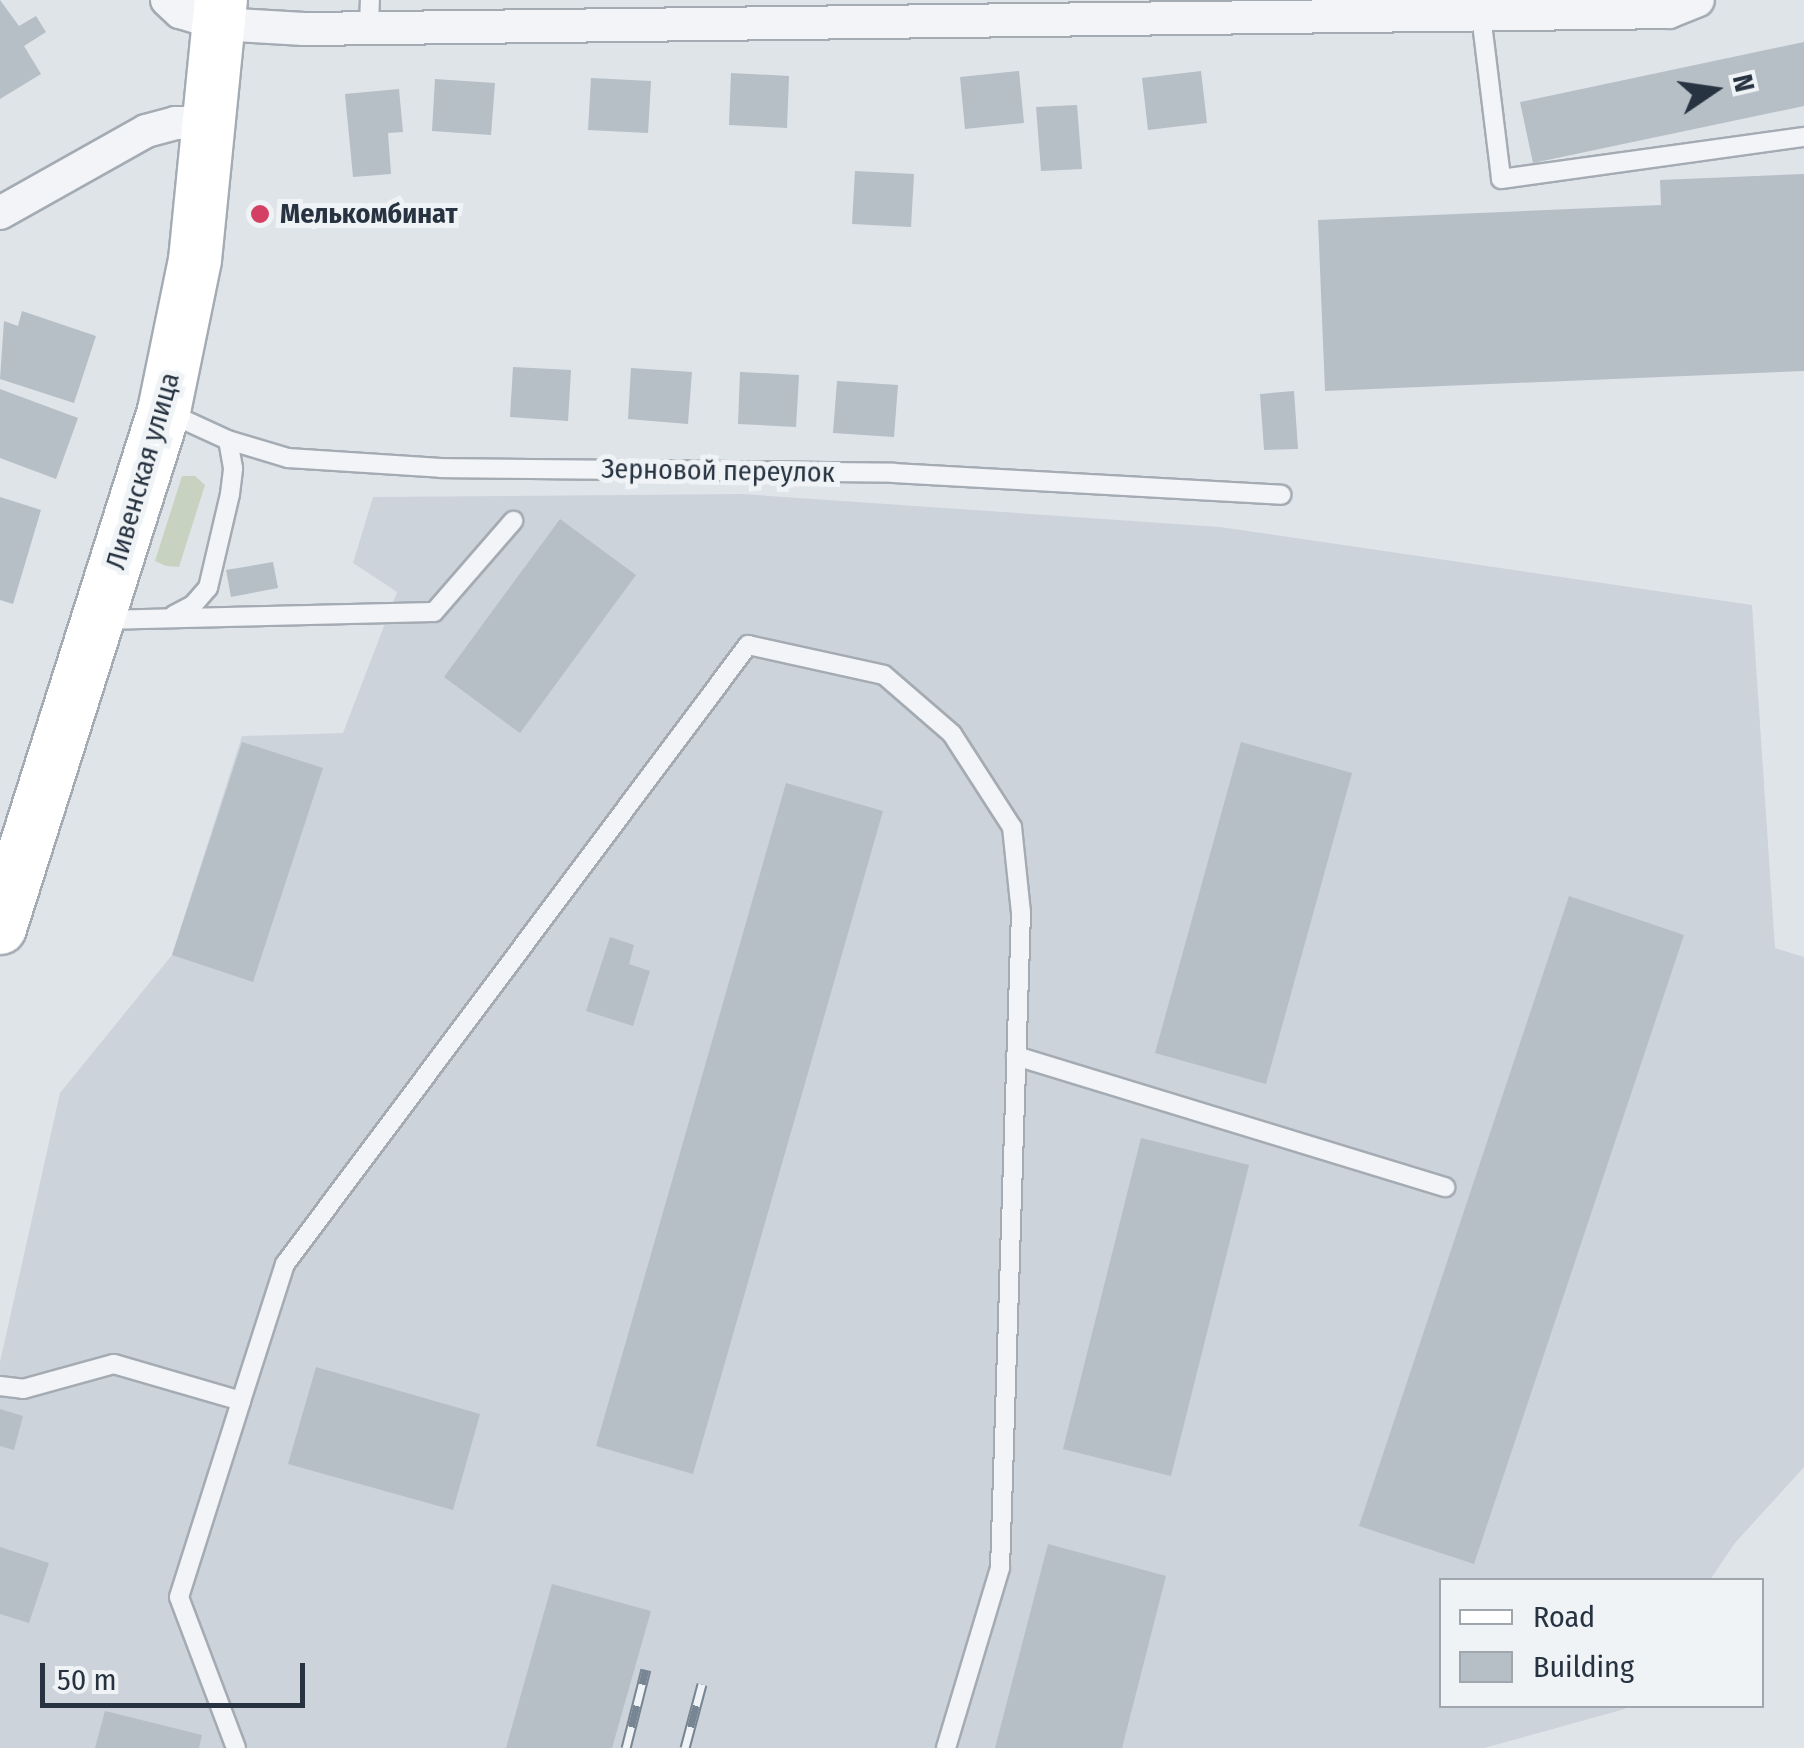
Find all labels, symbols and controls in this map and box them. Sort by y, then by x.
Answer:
north arrow [1664,40,1764,140]
text: N [1726,71,1762,95]
place label: Мелькомбинат [280,197,457,231]
marker: Мелькомбинат [249,203,271,225]
street label: Ливенская улица [99,369,187,573]
street label: Зерновой переулок [601,452,835,490]
legend [1439,1578,1764,1708]
text: Road [1533,1599,1595,1635]
scale bar [45,1643,310,1705]
text: Building [1533,1649,1634,1685]
text: 50 m [57,1662,117,1698]

